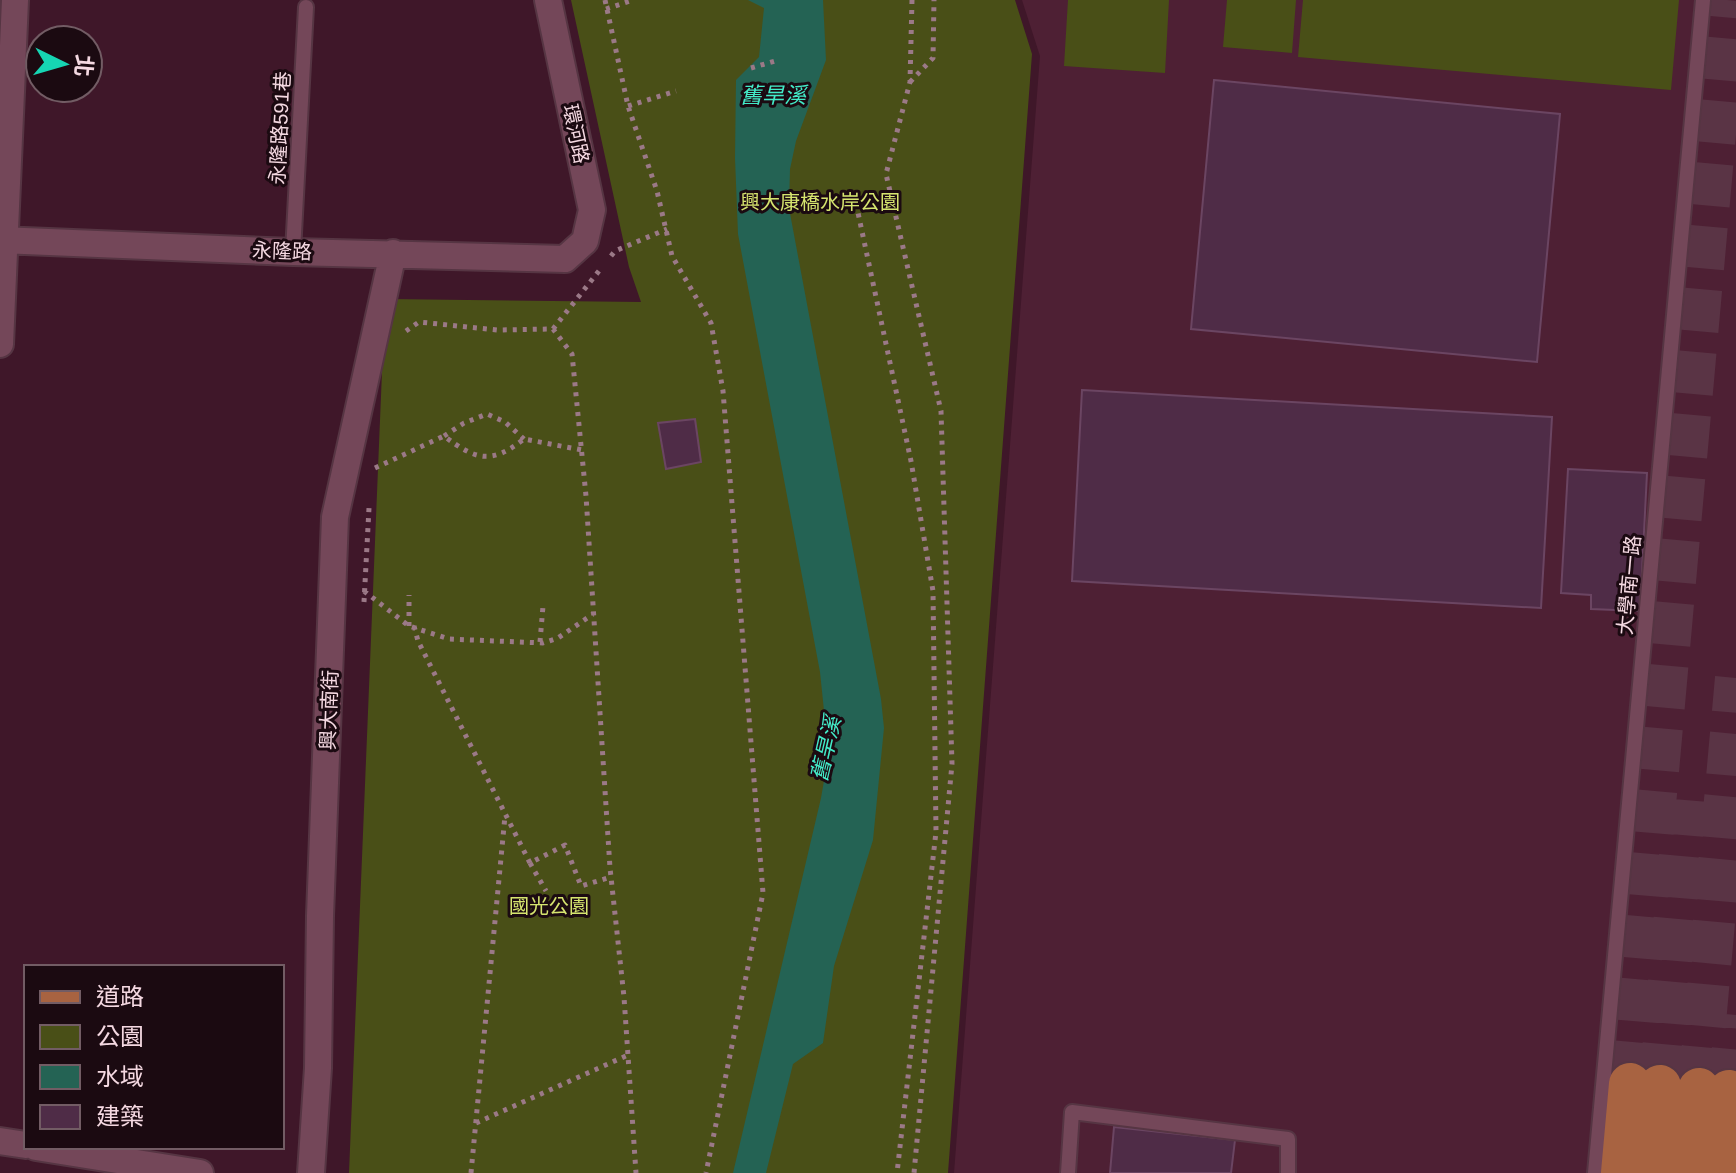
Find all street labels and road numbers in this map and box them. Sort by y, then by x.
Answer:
street label: 永隆路591巷 [266,71,294,185]
street label: 環河路 [559,102,593,166]
street label: 永隆路 [252,239,312,263]
street label: 大學南一路 [1614,534,1644,636]
street label: 興大南街 [317,670,341,750]

